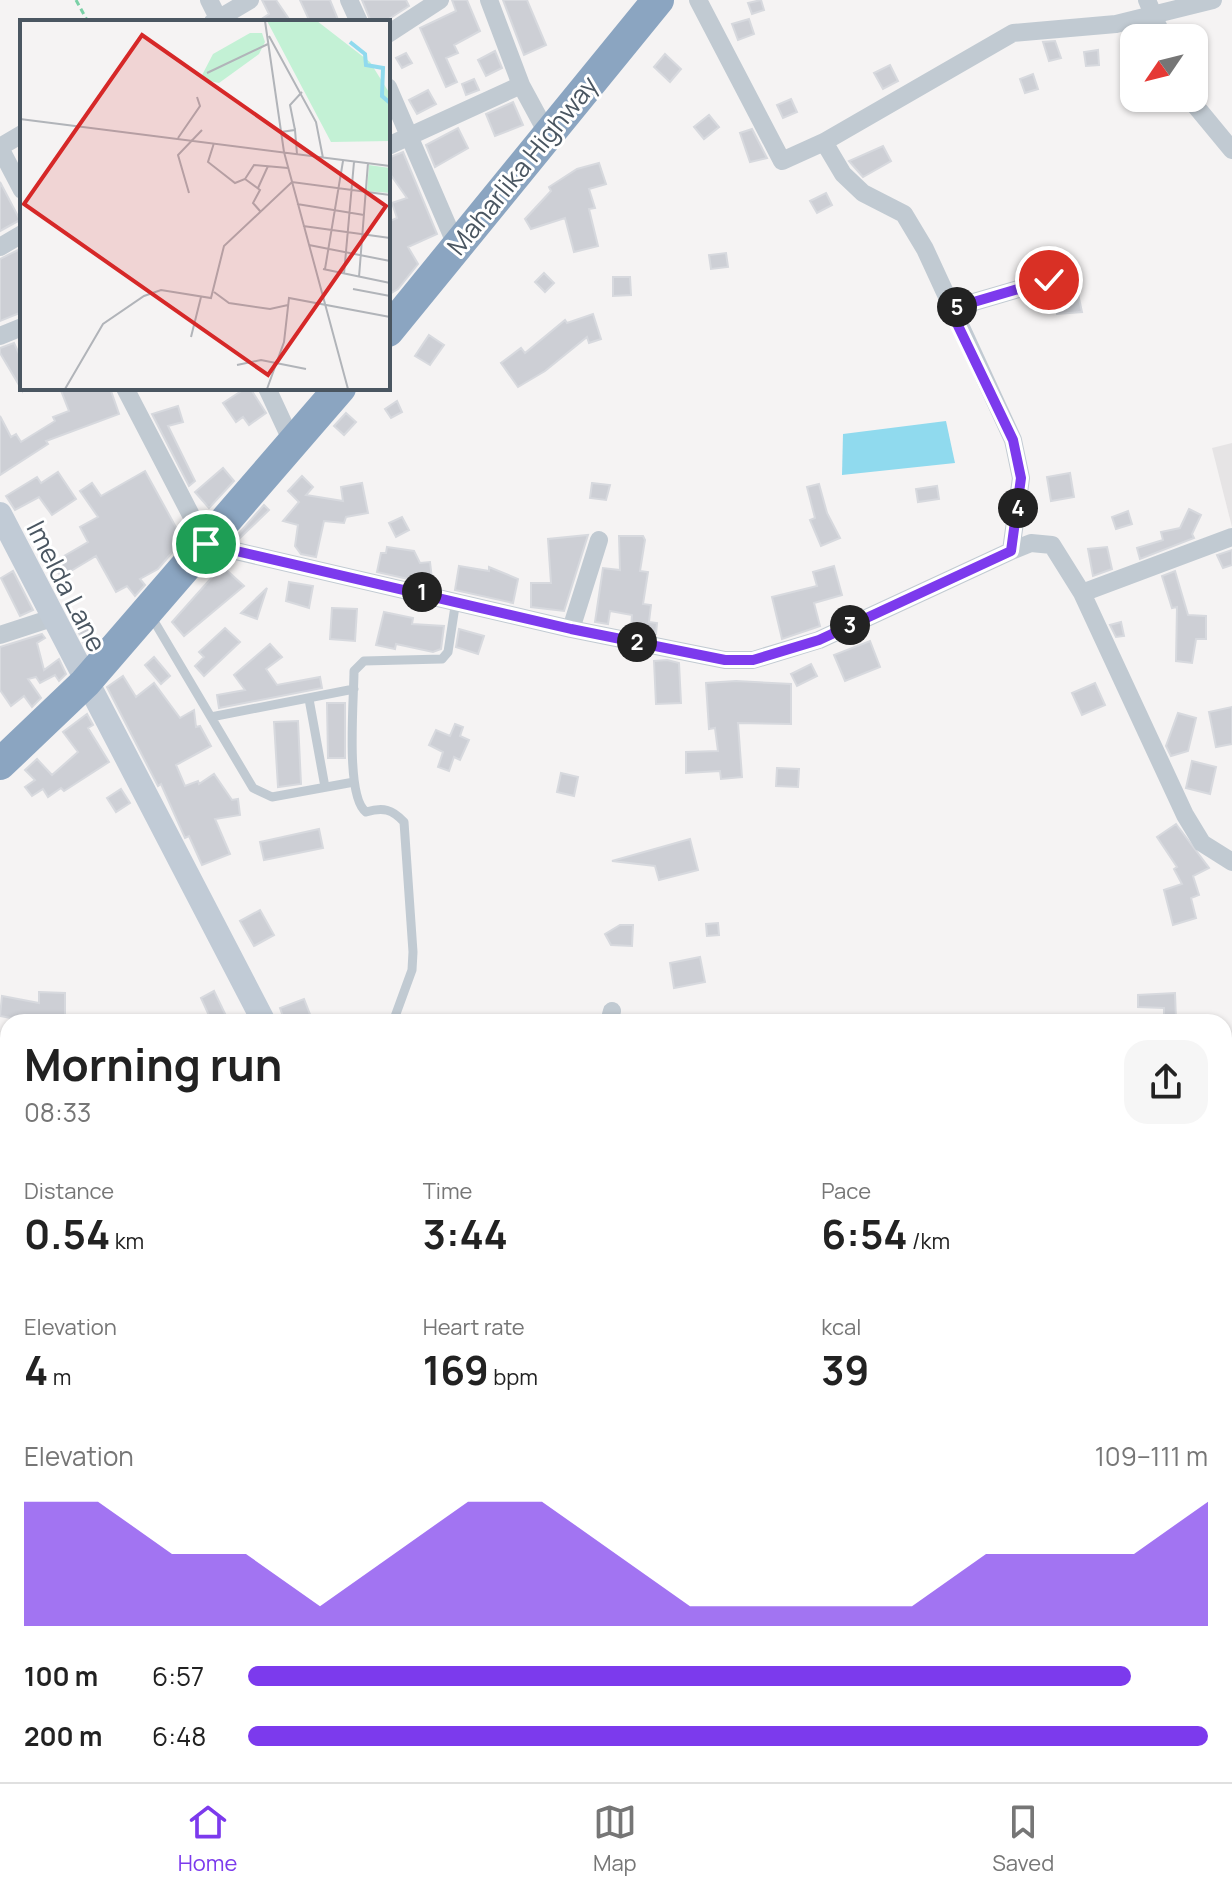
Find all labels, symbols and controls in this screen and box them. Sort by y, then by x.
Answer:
inset map [20,20,390,390]
north arrow [1120,24,1208,112]
map controls [1120,24,1208,112]
street label: Maharlika Highway [438,67,606,262]
pin [1015,246,1083,314]
icon: check [1027,258,1071,302]
pin: 5 [937,287,977,327]
text: 5 [951,292,963,322]
pin: 4 [998,488,1038,528]
text: 4 [1011,493,1025,523]
pin [172,510,240,578]
street label: Imelda Lane [19,514,115,658]
icon: arrive [184,522,228,566]
pin: 1 [402,572,442,612]
text: 1 [417,577,427,607]
pin: 3 [830,605,870,645]
text: 3 [844,610,856,640]
pin: 2 [617,622,657,662]
text: 2 [630,627,644,657]
text: Morning run [24,1034,282,1094]
button: share [1124,1040,1208,1124]
text: 08:33 [24,1094,91,1130]
text: Distance [24,1176,114,1206]
text: Time [423,1176,472,1206]
text: Pace [821,1176,871,1206]
text: 0.54 [24,1206,110,1261]
text: 3:44 [423,1206,508,1261]
text: 6:54 [821,1206,908,1261]
text: km [110,1226,144,1256]
text: /km [908,1226,950,1256]
text: Elevation [24,1312,117,1342]
text: Heart rate [423,1312,525,1342]
text: kcal [821,1312,861,1342]
text: 4 [24,1342,48,1397]
text: 169 [423,1342,489,1397]
text: 39 [821,1342,869,1397]
text: m [48,1362,71,1392]
text: bpm [489,1362,538,1392]
text: Elevation [24,1438,134,1474]
text: 109–111 m [1095,1438,1208,1474]
text: 100 m [24,1658,98,1694]
text: 6:57 [152,1658,204,1694]
text: 200 m [24,1718,102,1754]
text: 6:48 [152,1718,206,1754]
tab: Home [178,1800,237,1878]
tab: Map [593,1800,637,1878]
tab: Saved [992,1800,1054,1878]

